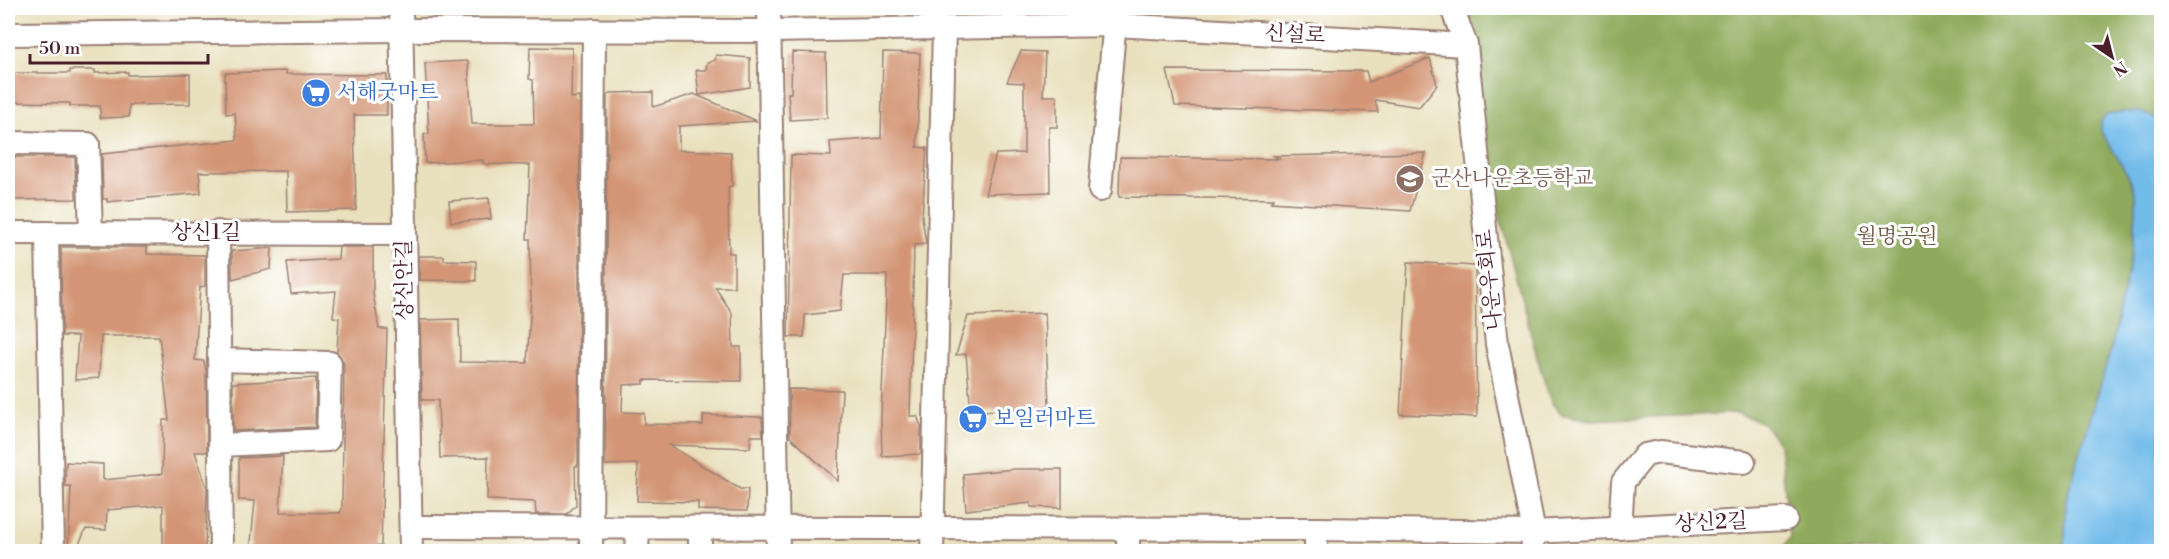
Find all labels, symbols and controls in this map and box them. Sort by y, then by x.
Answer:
street label: 신설로 [1264,20,1326,50]
scale bar [30,27,208,65]
north arrow [2082,27,2142,87]
text: 50 m [39,37,81,60]
text: N [2109,57,2131,80]
supermarket icon: 서해굿마트 [300,77,332,109]
place label: 서해굿마트 [337,80,438,106]
school or university icon: 군산나운초등학교 [1394,163,1426,195]
place label: 군산나운초등학교 [1431,166,1593,192]
street label: 상신1길 [171,220,241,246]
park label: 월명공원 [1856,224,1938,250]
street label: 나운우회로 [1472,228,1508,332]
street label: 상신안길 [391,239,419,321]
supermarket icon: 보일러마트 [957,403,989,435]
place label: 보일러마트 [994,406,1095,432]
street label: 상신2길 [1674,508,1748,538]

